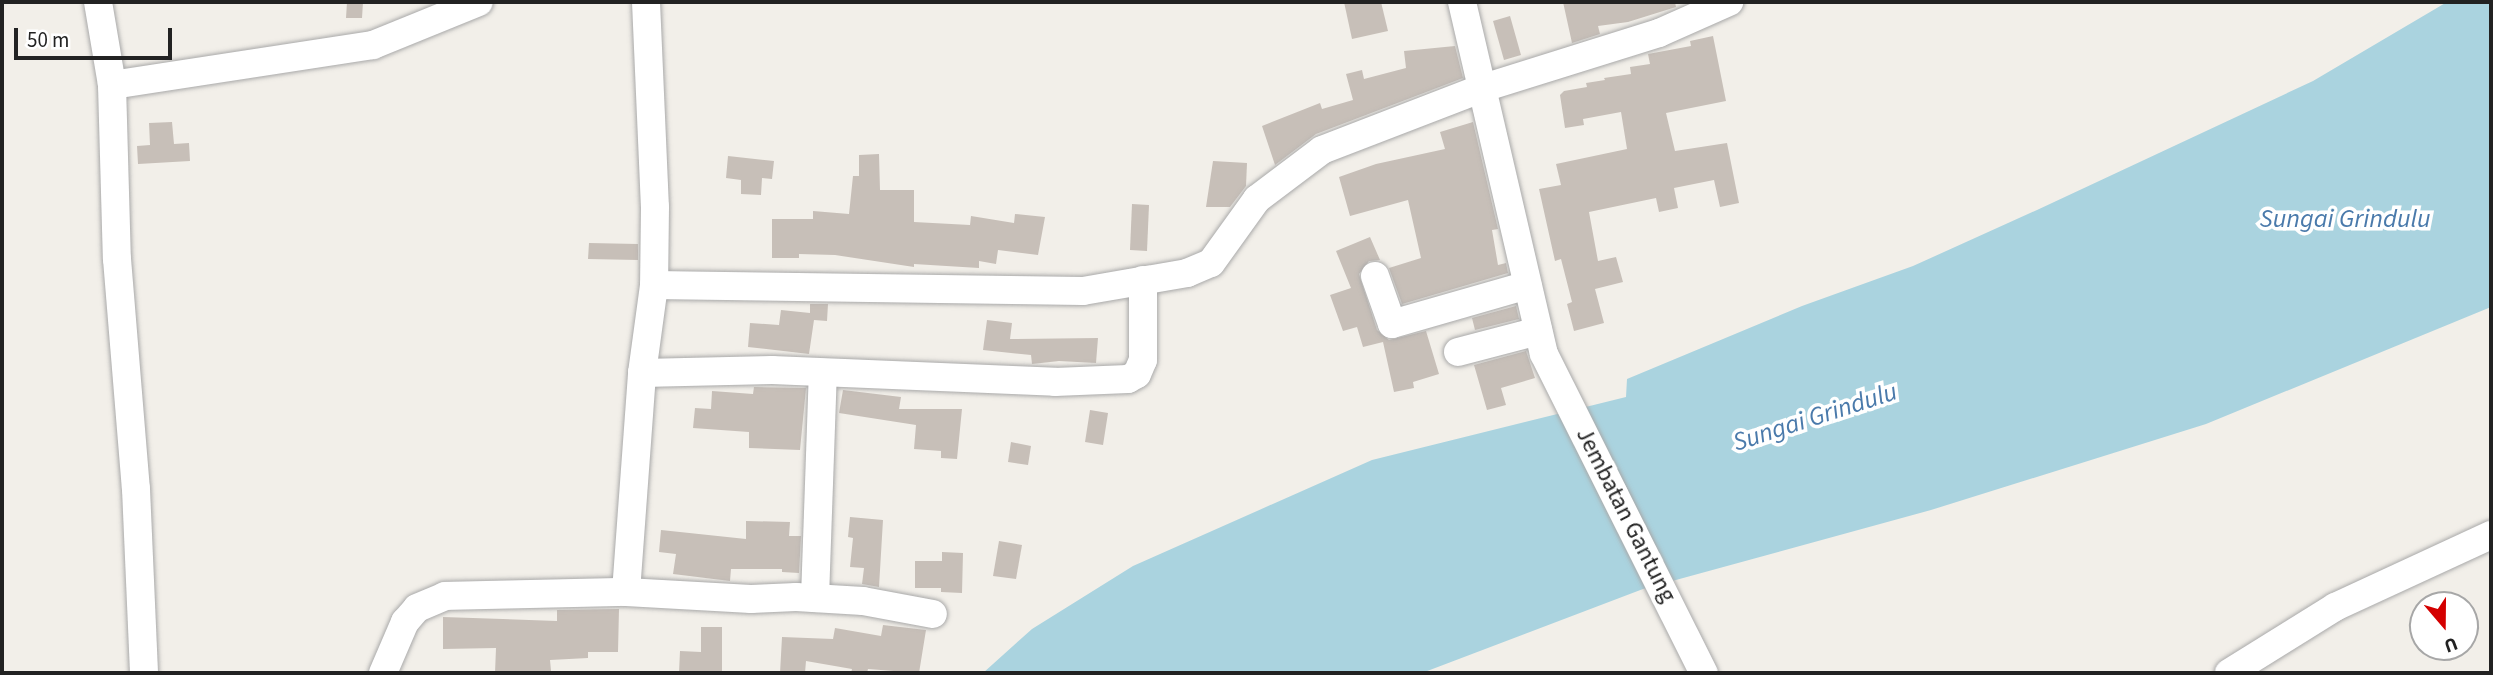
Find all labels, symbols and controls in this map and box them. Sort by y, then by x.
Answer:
scale bar [18,14,175,58]
text: 50 m [27,25,69,55]
water label: Sungai Grindulu [2260,203,2430,235]
water label: Sungai Grindulu [1729,376,1901,458]
street label: Jembatan Gantung [1570,423,1682,607]
north arrow [2409,591,2479,661]
text: U [2440,629,2461,659]

